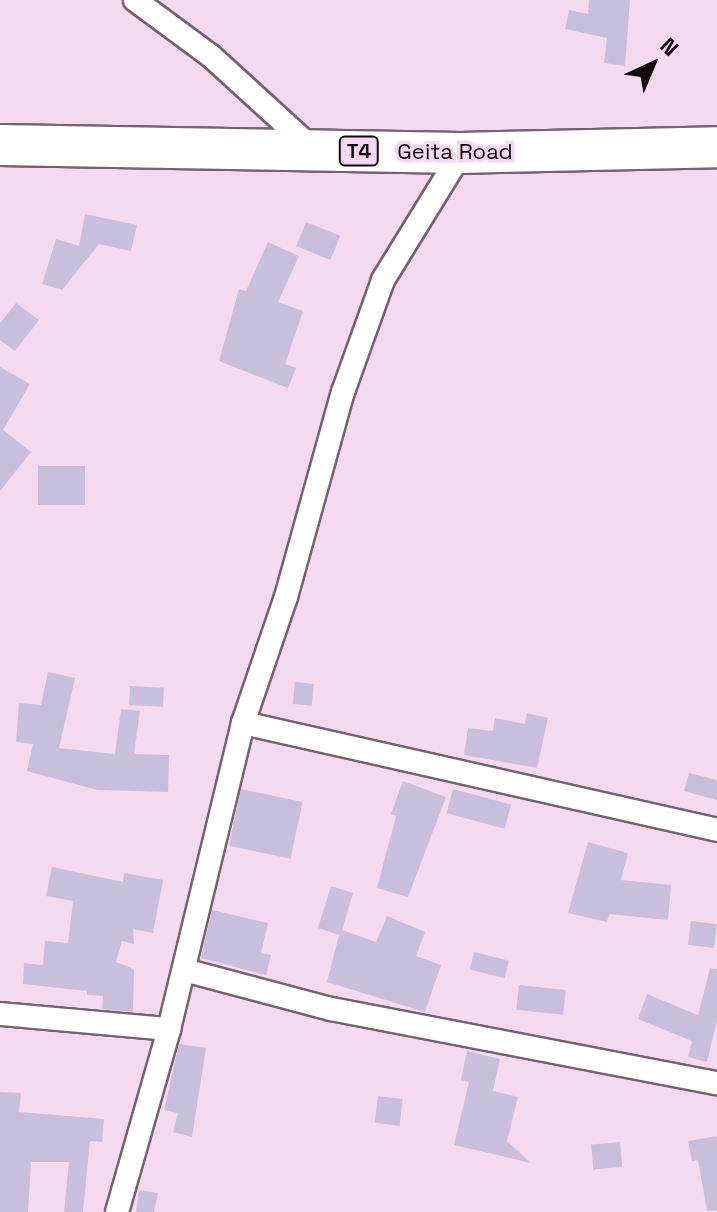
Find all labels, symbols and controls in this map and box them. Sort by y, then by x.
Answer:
north arrow [613,24,693,104]
text: N [655,32,685,62]
road number: T4 [337,135,381,167]
street label: Geita Road [397,139,513,165]

